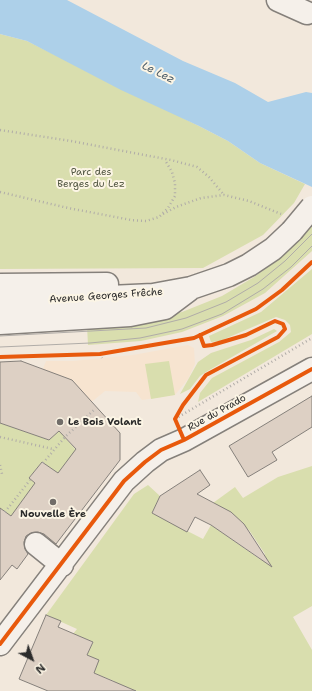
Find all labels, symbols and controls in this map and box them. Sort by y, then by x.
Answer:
water label: Le Lez [140,60,176,86]
park label: Parc des Berges du Lez [57,166,125,190]
street label: Avenue Georges Frêche [49,286,163,306]
street label: Rue du Prado [186,392,248,434]
place label: Le Bois Volant [68,416,142,428]
marker: Le Bois Volant [55,417,65,427]
marker: Nouvelle Ère [48,497,58,507]
place label: Nouvelle Ère [20,508,86,520]
north arrow [12,639,52,679]
text: N [32,660,48,677]

